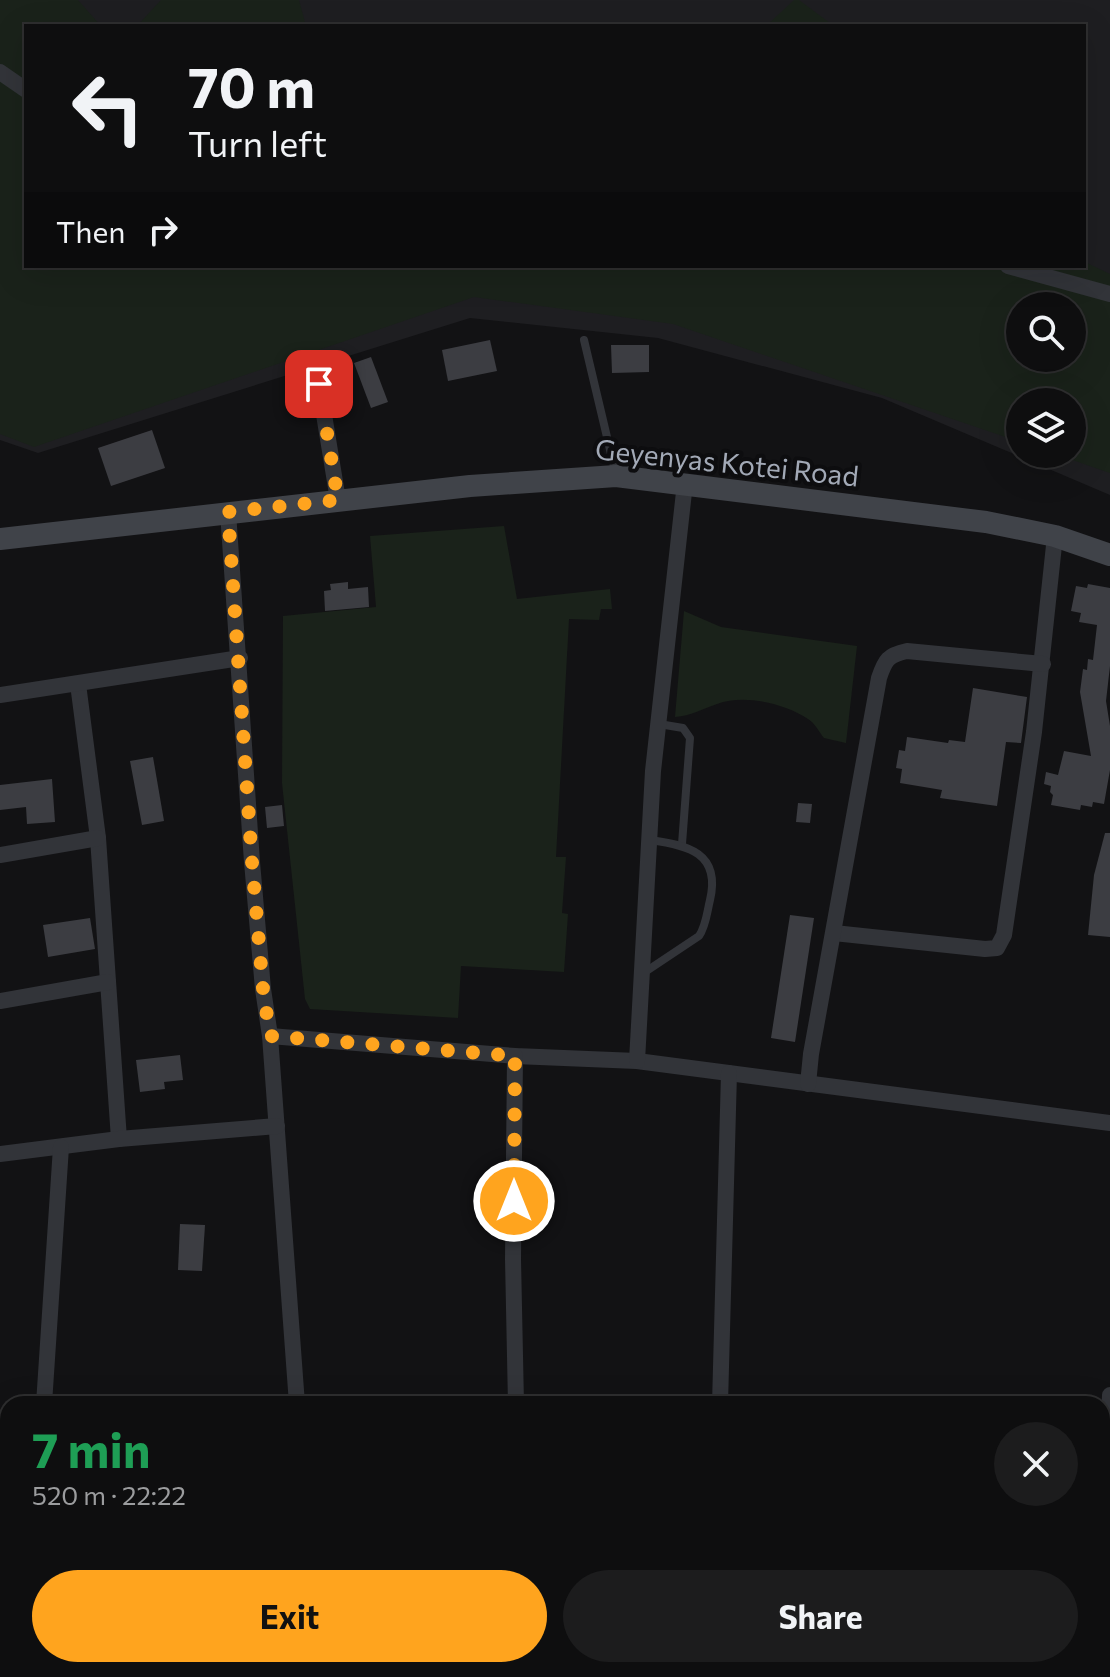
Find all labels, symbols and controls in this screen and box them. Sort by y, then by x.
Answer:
text: 70 m [188,51,315,120]
icon: left [56,56,160,160]
text: Turn left [188,120,327,164]
icon: right [141,208,185,252]
text: Then [56,212,125,249]
map controls [1006,292,1086,468]
button: search [1006,292,1086,372]
pin [285,350,353,418]
icon: arrive [297,362,341,406]
button: layers [1006,388,1086,468]
street label: Geyenyas Kotei Road [594,431,860,493]
position arrow [472,1159,556,1243]
text: 7 min [32,1419,151,1478]
button: close [994,1422,1078,1506]
text: 520 m · 22:22 [32,1479,186,1510]
button: Exit [32,1570,547,1662]
button: Share [563,1570,1078,1662]

